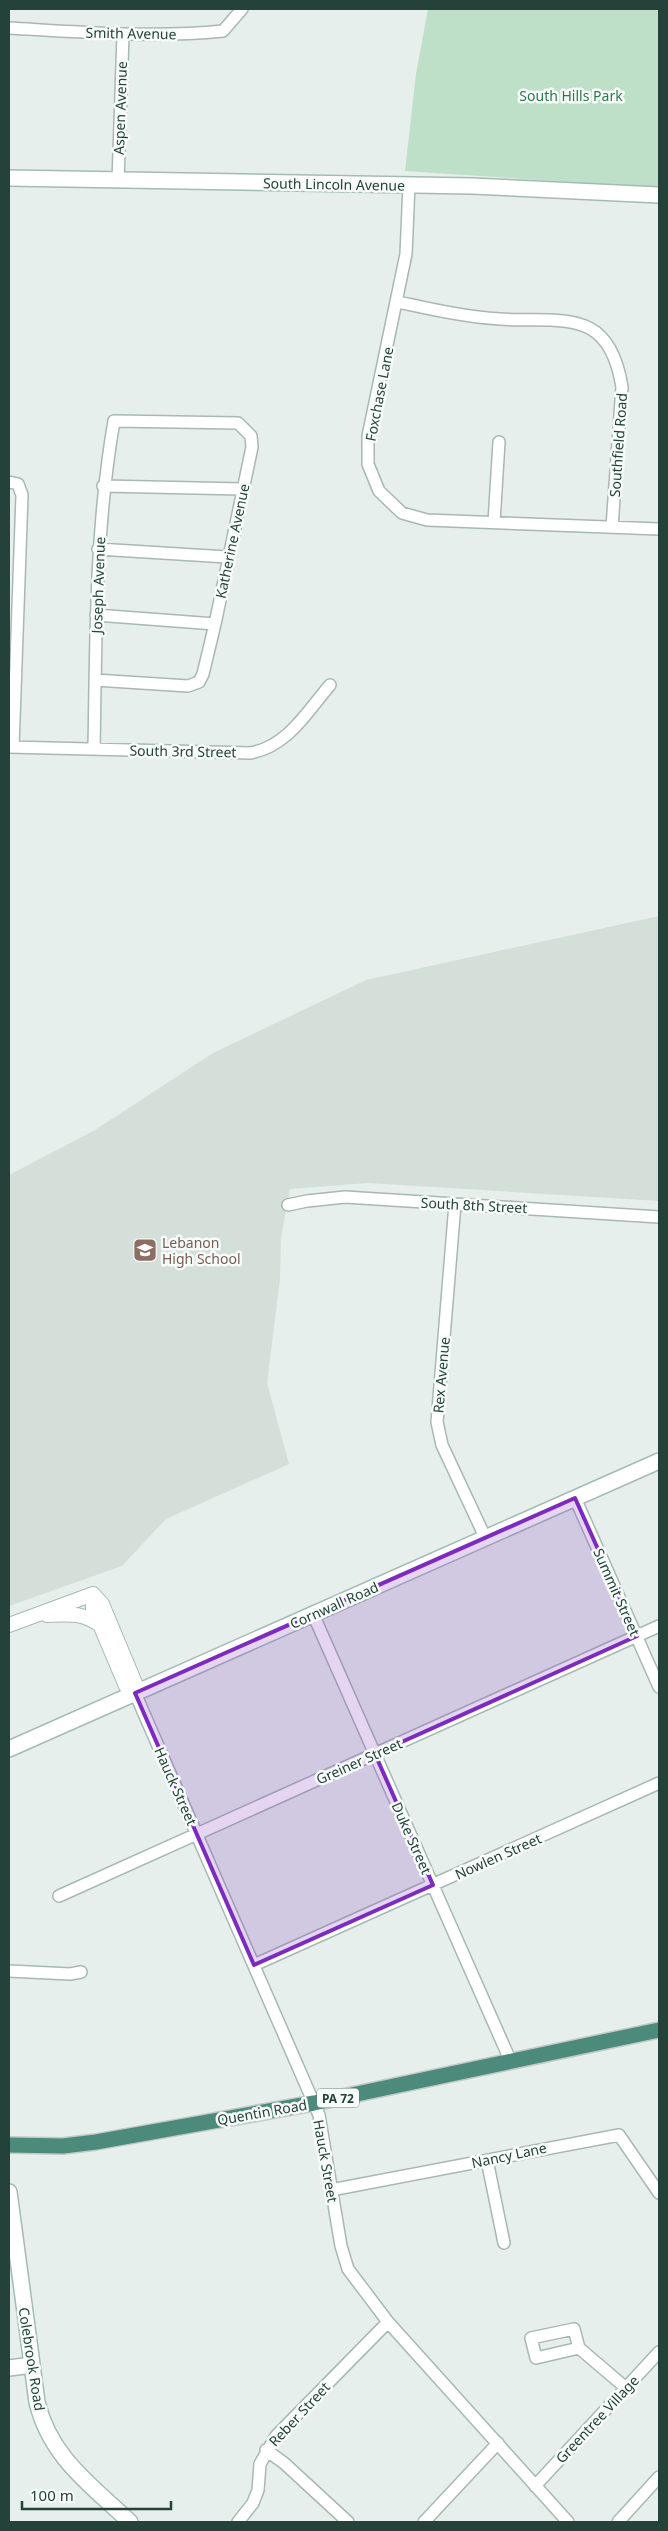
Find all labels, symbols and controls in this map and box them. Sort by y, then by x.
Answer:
street label: Smith Avenue [85,23,177,43]
street label: Aspen Avenue [109,61,131,155]
park label: South Hills Park [519,86,623,105]
street label: South Lincoln Avenue [263,173,405,195]
street label: Foxchase Lane [361,345,397,443]
street label: Southfield Road [605,392,631,498]
street label: Katherine Avenue [211,482,253,600]
street label: Joseph Avenue [87,536,109,636]
street label: South 3rd Street [129,741,237,761]
street label: South 8th Street [420,1193,528,1217]
place label: Lebanon High School [162,1233,241,1268]
school or university icon: Lebanon High School [132,1237,158,1263]
street label: Rex Avenue [428,1336,454,1414]
street label: Summit Street [589,1545,645,1639]
street label: Cornwall Road [287,1577,381,1633]
street label: Greiner Street [313,1734,405,1788]
street label: Hauck Street [150,1744,202,1828]
street label: Duke Street [388,1799,436,1877]
street label: Nowlen Street [452,1828,544,1884]
road number: PA 72 [317,2088,359,2108]
street label: Quentin Road [216,2095,308,2129]
street label: Hauck Street [309,2118,343,2204]
street label: Nancy Lane [470,2138,548,2172]
street label: Colebrook Road [14,2306,50,2412]
street label: Greentree Village [551,2371,643,2467]
street label: Reber Street [264,2378,334,2450]
scale bar [22,2478,171,2510]
text: 100 m [30,2485,74,2505]

